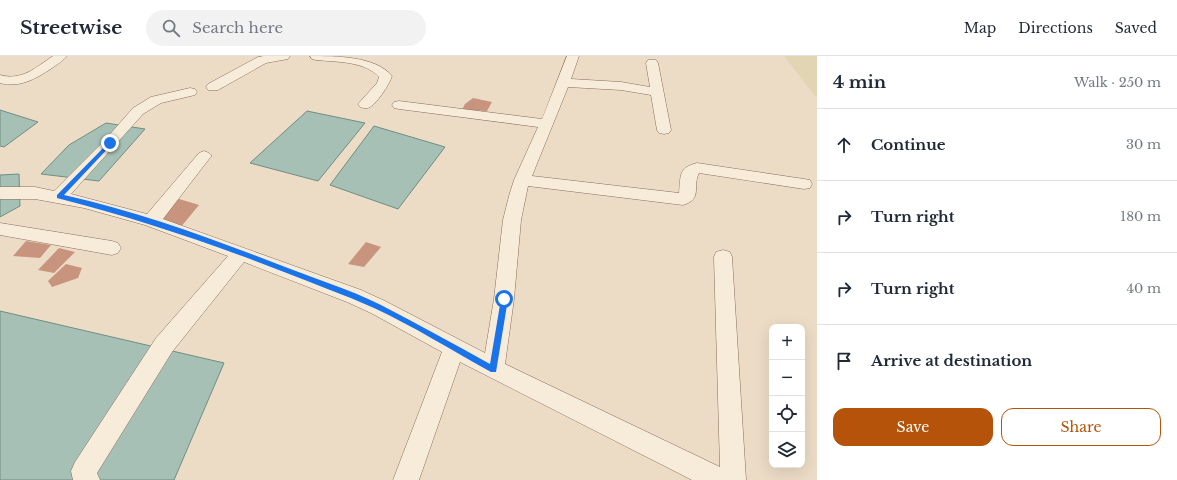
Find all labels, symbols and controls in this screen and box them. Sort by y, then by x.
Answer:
search box [146,10,426,46]
text: Streetwise [20,16,122,39]
icon: search [160,17,182,39]
text: Search here [192,18,283,37]
text: Map [964,19,996,37]
text: Directions [1018,19,1093,37]
text: Saved [1115,19,1157,37]
text: 4 min [833,72,886,93]
text: Walk · 250 m [1074,74,1161,91]
route end [101,134,119,152]
icon: ahead [833,134,855,156]
text: Continue [871,135,946,154]
text: 30 m [1126,136,1161,153]
icon: right [833,206,855,228]
text: Turn right [871,207,954,226]
text: 180 m [1120,208,1161,225]
icon: right [833,278,855,300]
text: Turn right [871,279,954,298]
text: 40 m [1126,280,1161,297]
route start [495,290,513,308]
map controls [769,324,805,468]
button: + [769,324,805,360]
icon: arrive [833,350,855,372]
text: Arrive at destination [871,351,1032,370]
button: − [769,360,805,396]
button: locate [769,396,805,432]
button: Save [833,408,993,446]
button: Share [1001,408,1161,446]
button: layers [769,432,805,468]

